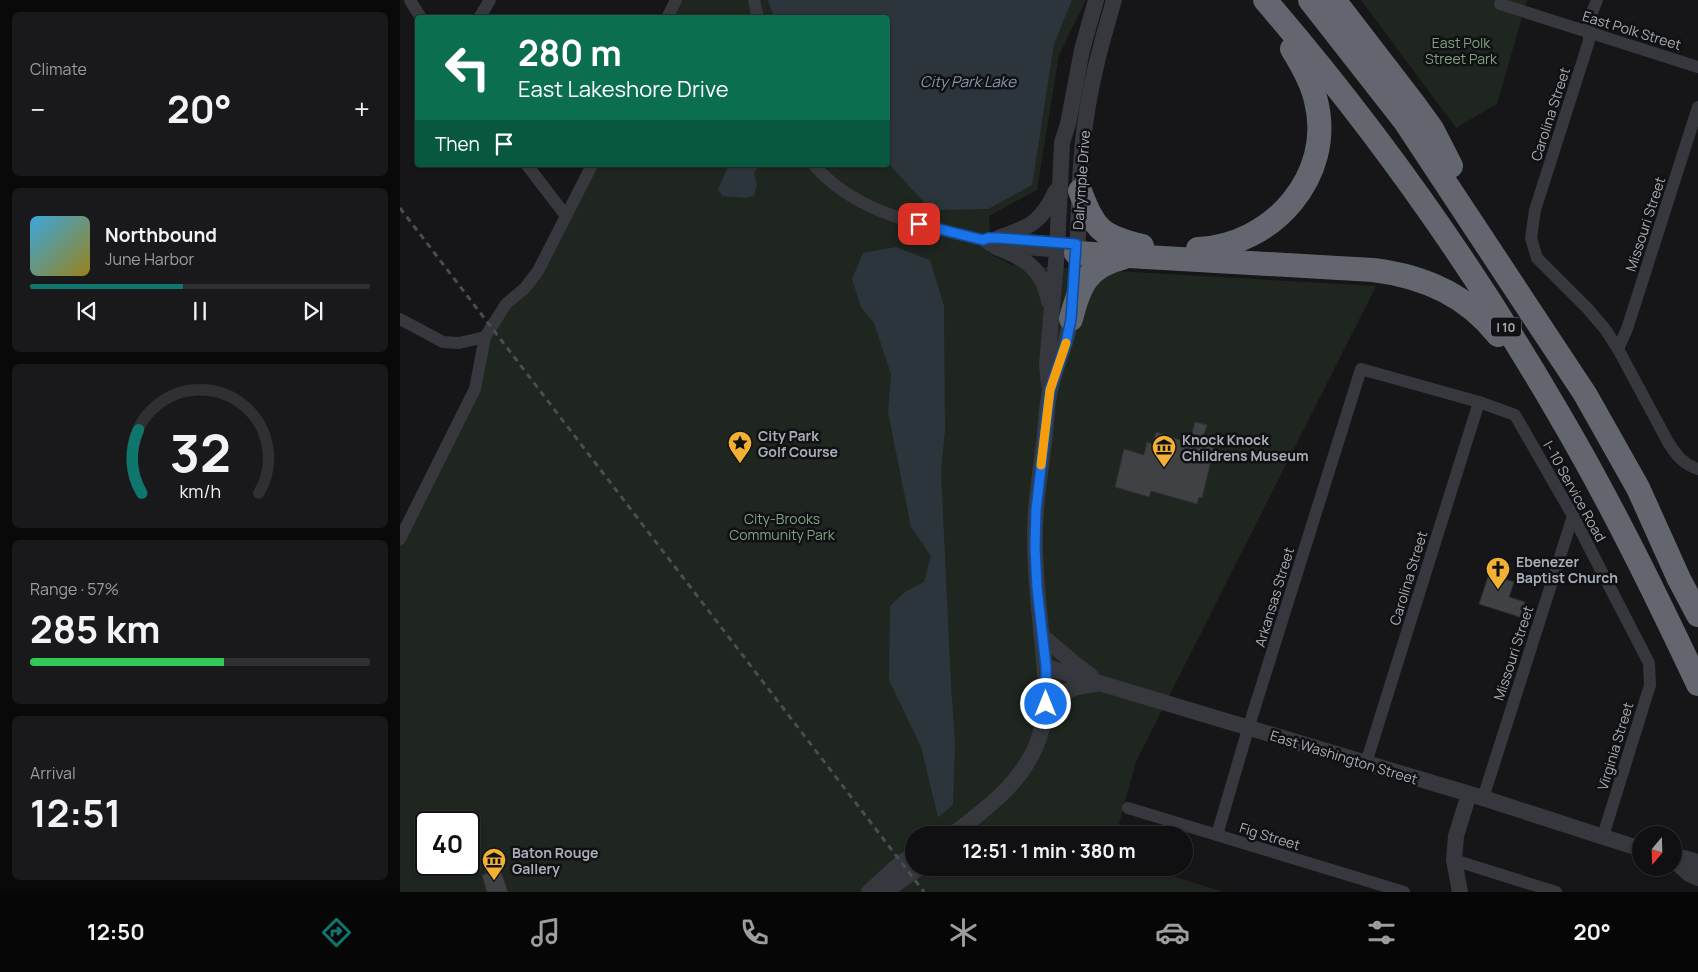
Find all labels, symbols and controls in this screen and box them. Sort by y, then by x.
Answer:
street label: East Polk Street [1580,6,1684,54]
text: 280 m [518,29,622,77]
park label: East Polk Street Park [1425,33,1498,68]
icon: left [435,35,500,100]
text: Climate [30,58,87,80]
street label: Carolina Street [1526,64,1574,163]
water label: City Park Lake [920,71,1017,92]
text: East Lakeshore Drive [518,74,729,104]
text: 20° [167,82,232,134]
text: − [30,90,45,128]
text: + [354,90,370,128]
street label: Dalrymple Drive [1068,129,1094,231]
icon: arrive [490,130,518,158]
text: Then [435,131,480,157]
street label: Missouri Street [1621,174,1669,274]
pin [898,203,940,245]
icon: arrive [905,210,933,238]
text: Northbound [105,222,217,248]
text: June Harbor [105,248,194,270]
icon: previous [73,297,101,325]
icon: pause [186,297,214,325]
icon: next [299,297,327,325]
road number: I 10 [1491,318,1521,337]
text: 32 [169,417,231,488]
place label: City Park Golf Course [758,426,838,461]
place icon: City Park Golf Course [727,430,753,464]
place label: Knock Knock Childrens Museum [1182,430,1308,465]
museum icon: Knock Knock Childrens Museum [1151,434,1177,468]
street label: I- 10 Service Road [1539,437,1611,545]
text: km/h [179,479,221,503]
park label: City-Brooks Community Park [729,509,836,544]
street label: Carolina Street [1385,528,1431,627]
street label: Arkansas Street [1250,544,1298,649]
place label: Ebenezer Baptist Church [1516,552,1618,587]
church icon: Ebenezer Baptist Church [1485,556,1511,590]
text: Range · 57% [30,578,119,600]
text: 285 km [30,602,160,654]
street label: Missouri Street [1489,603,1537,703]
position arrow [1019,677,1071,729]
street label: Virginia Street [1593,699,1638,792]
street label: East Washington Street [1268,726,1420,789]
text: Arrival [30,762,76,784]
text: 12:51 [30,786,121,838]
speed limit sign: 40 [415,811,480,876]
street label: Fig Street [1237,818,1303,854]
north arrow [1632,826,1682,876]
map controls [1632,826,1682,876]
text: 12:51 · 1 min · 380 m [962,838,1136,864]
place label: Baton Rouge Gallery [512,843,599,878]
museum icon: Baton Rouge Gallery [481,847,507,881]
icon: directions [319,915,354,950]
icon: music [528,915,563,950]
icon: phone [737,915,772,950]
icon: climate [946,915,981,950]
icon: car [1155,915,1190,950]
icon: filters [1364,915,1399,950]
text: 12:50 [87,917,145,947]
text: 20° [1573,917,1611,947]

